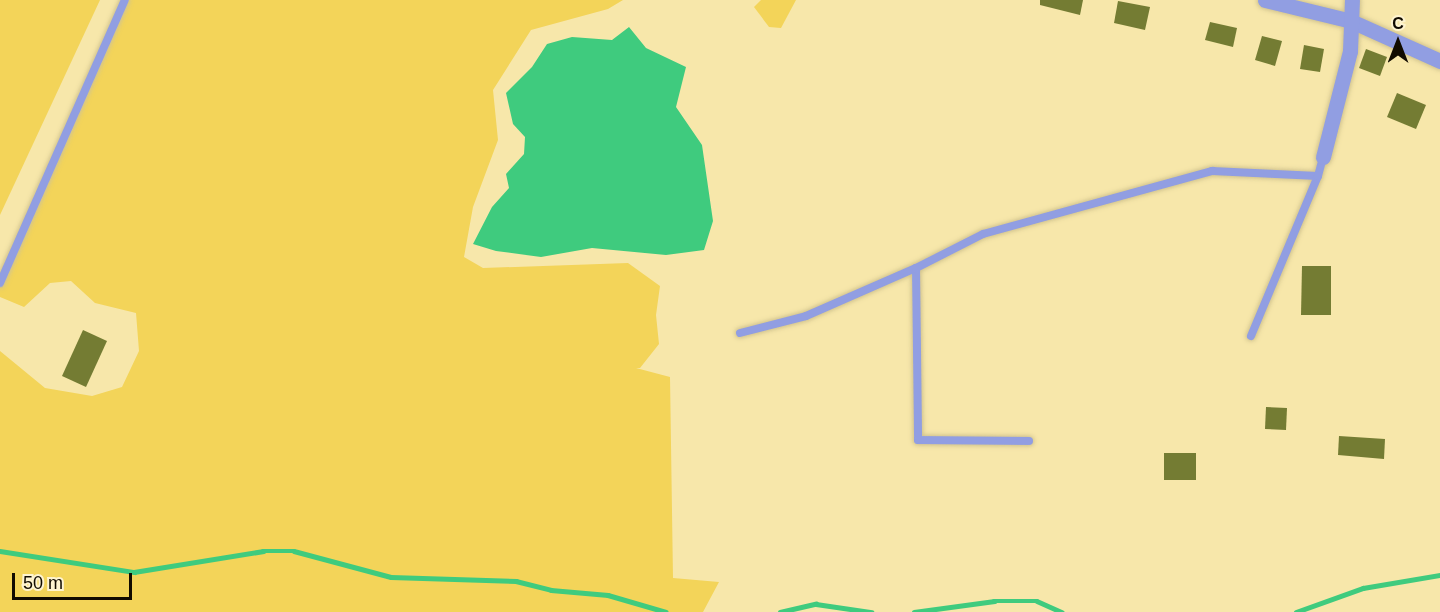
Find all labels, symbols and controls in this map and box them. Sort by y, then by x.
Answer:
north arrow [1368,12,1428,72]
text: С [1392,15,1404,32]
scale bar [15,561,135,599]
text: 50 m [23,573,63,593]

